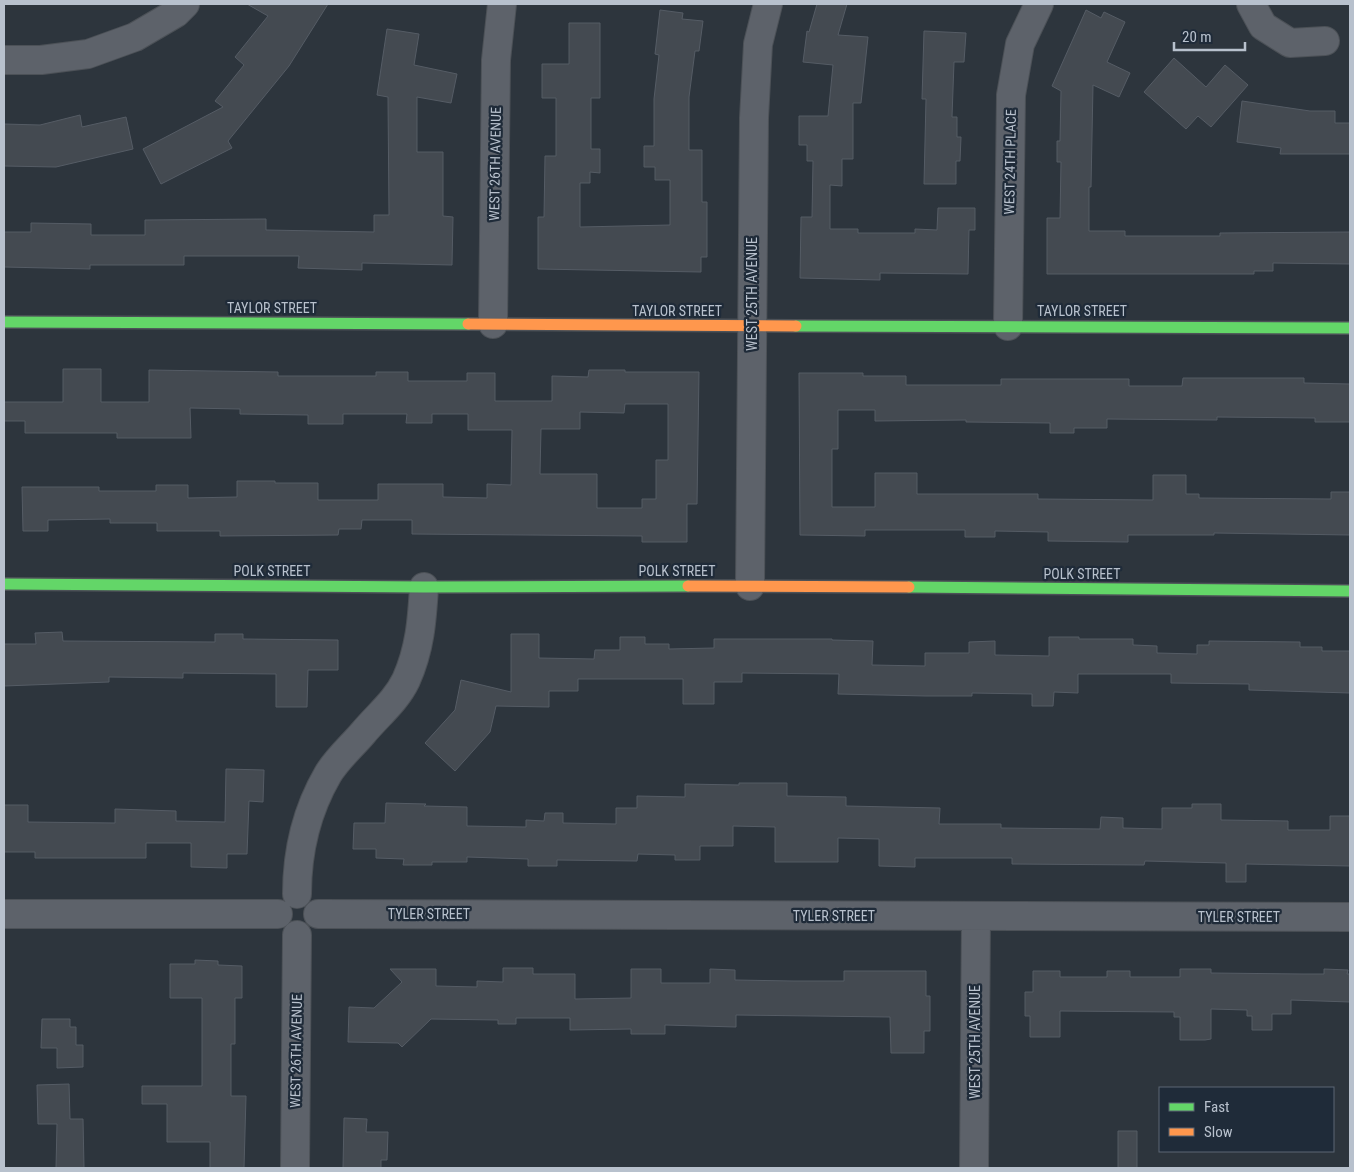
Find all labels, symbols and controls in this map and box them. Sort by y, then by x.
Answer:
scale bar [1174,20,1245,52]
text: 20 m [1182,28,1212,46]
street label: WEST 26TH AVENUE [486,107,504,221]
street label: WEST 24TH PLACE [1001,109,1019,215]
street label: WEST 25TH AVENUE [744,237,760,351]
street label: TAYLOR STREET [227,300,317,316]
street label: TAYLOR STREET [632,303,722,319]
street label: TAYLOR STREET [1037,303,1127,319]
street label: POLK STREET [234,563,311,579]
street label: POLK STREET [639,563,716,579]
street label: POLK STREET [1044,566,1121,582]
street label: TYLER STREET [388,906,470,922]
street label: TYLER STREET [793,908,875,924]
street label: TYLER STREET [1198,909,1280,925]
street label: WEST 25TH AVENUE [967,985,983,1099]
street label: WEST 26TH AVENUE [287,994,305,1108]
legend [1159,1087,1334,1152]
text: Fast [1204,1098,1229,1116]
text: Slow [1204,1123,1233,1141]

